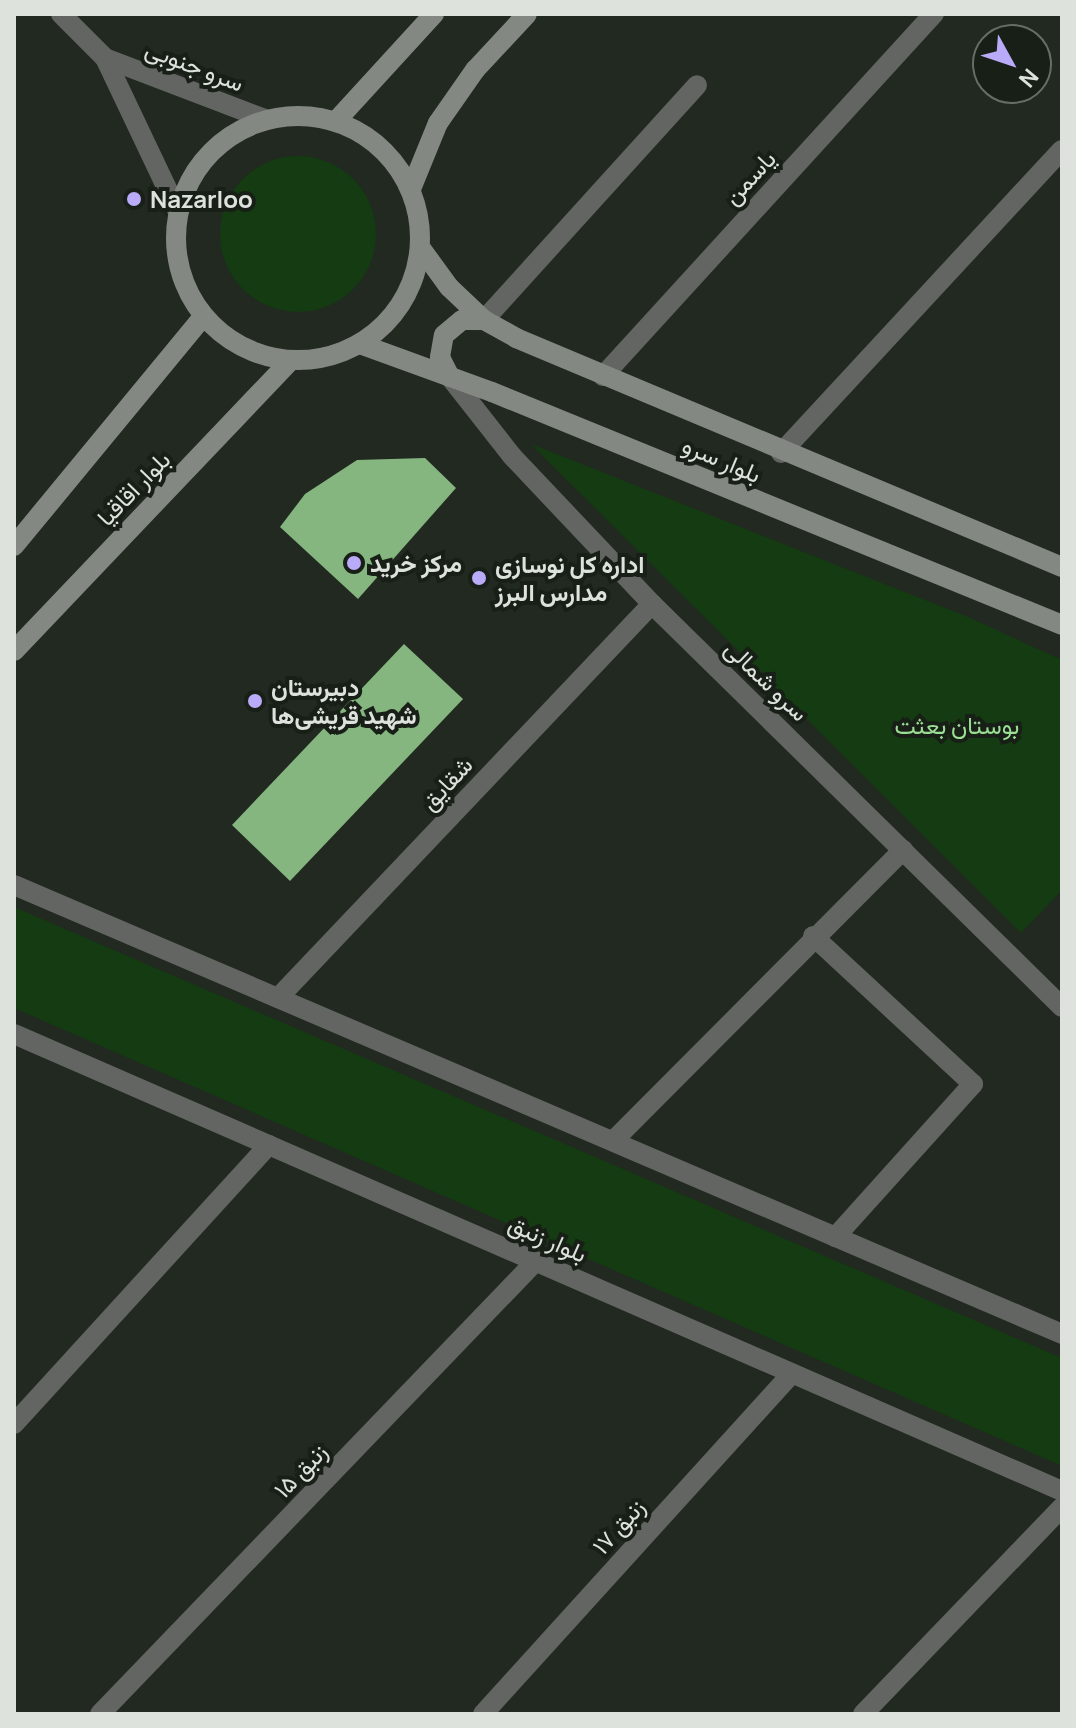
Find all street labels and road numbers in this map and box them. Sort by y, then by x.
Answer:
street label: سرو جنوبی [142,33,248,97]
street label: یاسمن [717,144,781,210]
street label: بلوار سرو [678,430,766,488]
street label: بلوار اقاقیا [90,445,176,531]
street label: سرو شمالی [719,633,815,727]
street label: شقایق [414,750,478,816]
street label: بلوار زنبق [504,1208,592,1268]
street label: زنبق ۱۵ [267,1437,333,1503]
street label: زنبق ۱۷ [586,1492,650,1560]

